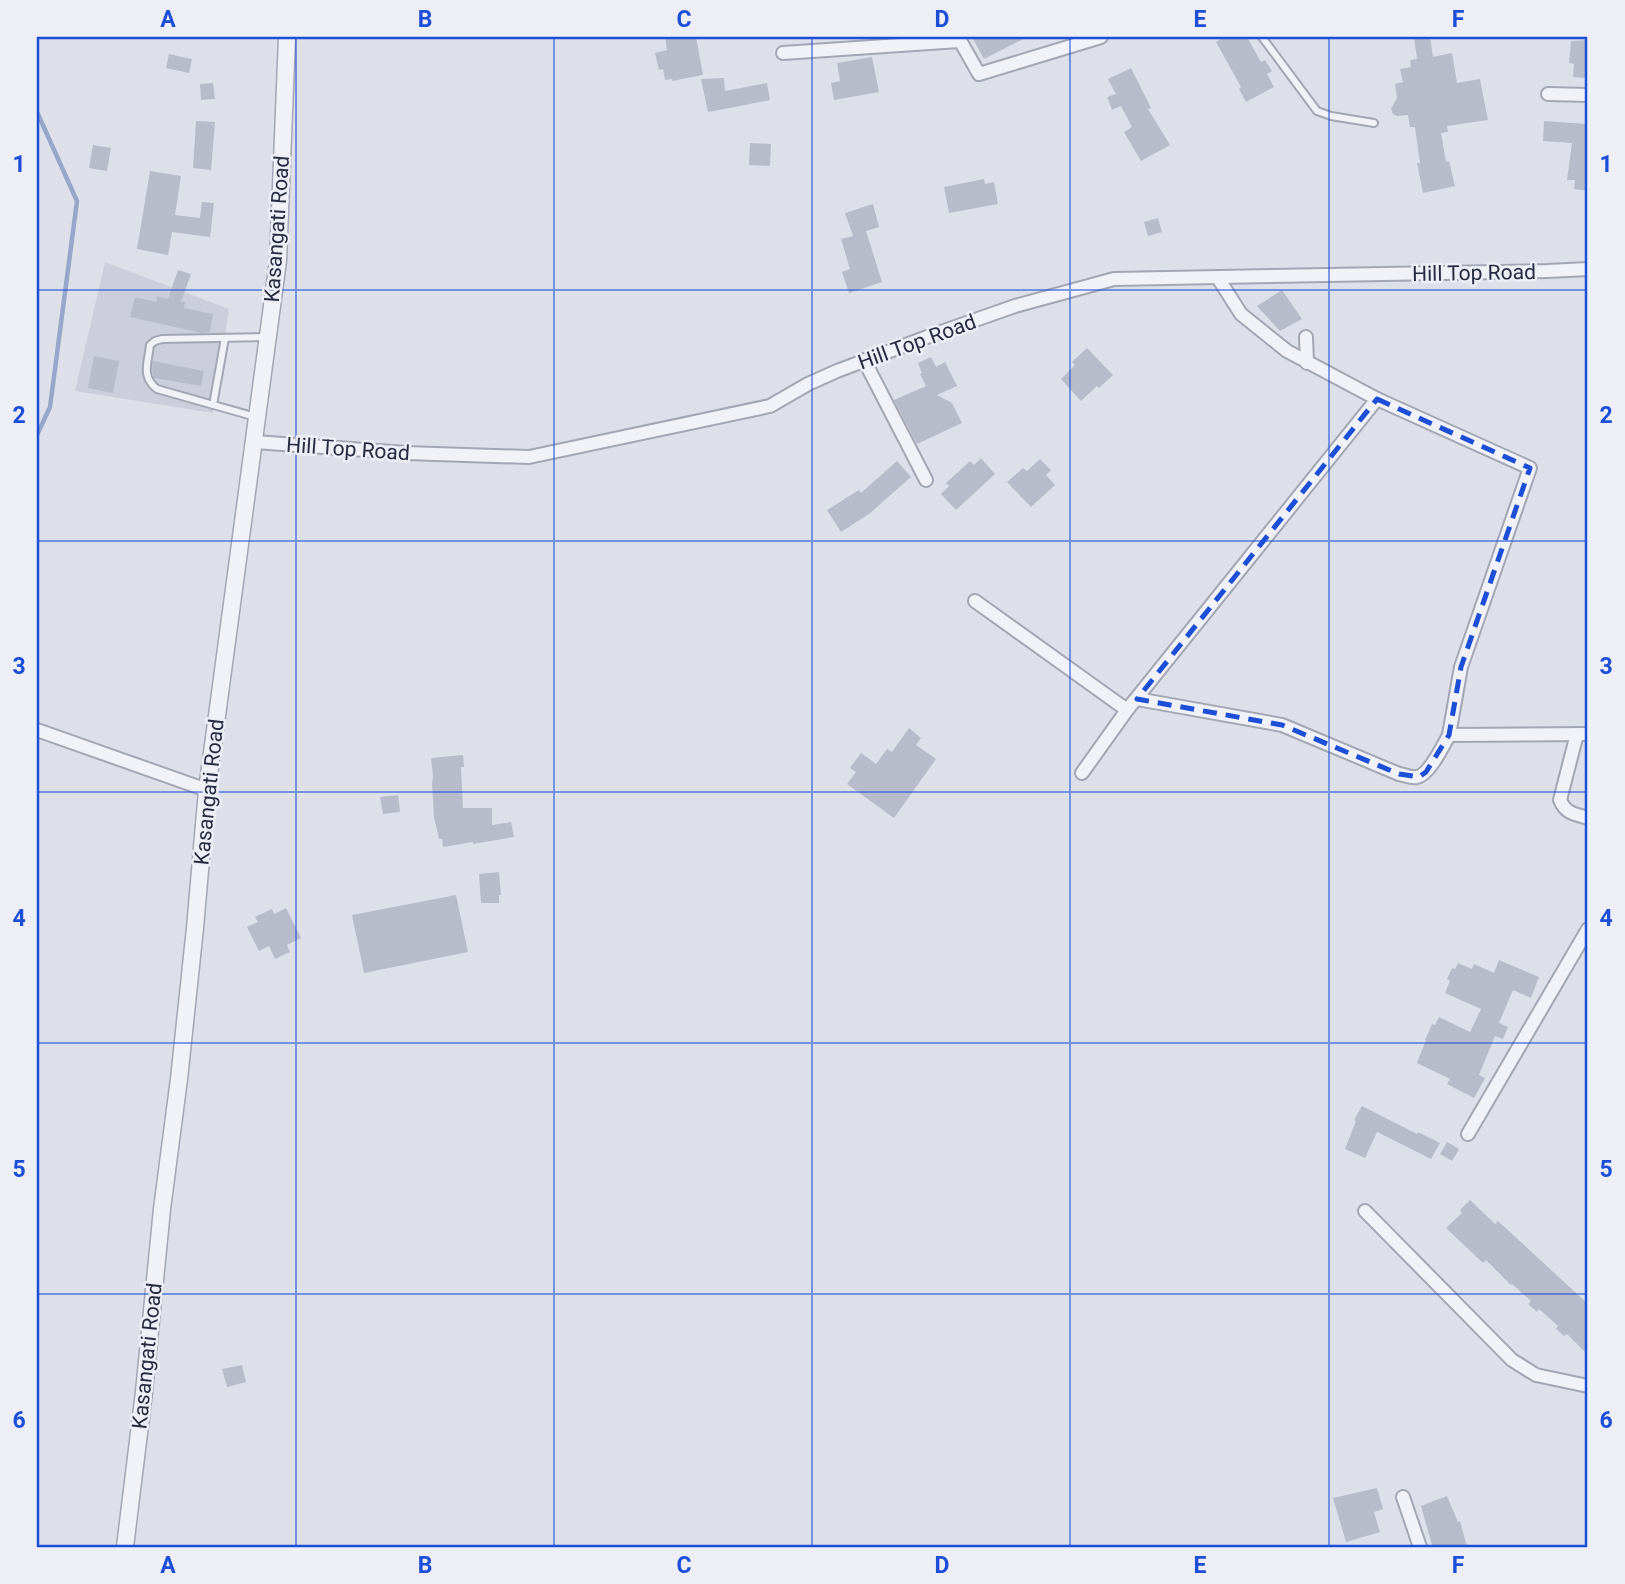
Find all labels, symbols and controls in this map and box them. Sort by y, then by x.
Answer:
text: A [160,6,176,33]
text: B [418,6,432,33]
text: C [676,6,692,33]
text: D [935,6,949,33]
text: E [1194,6,1207,33]
text: F [1452,6,1465,33]
text: 1 [12,151,26,178]
text: 1 [1599,151,1613,178]
street label: Kasangati Road [260,155,294,303]
street label: Hill Top Road [1412,260,1536,286]
street label: Hill Top Road [855,310,979,374]
text: 2 [12,402,26,429]
text: 2 [1599,402,1613,429]
street label: Hill Top Road [285,433,411,465]
text: 3 [12,653,26,680]
text: 3 [1599,653,1613,680]
street label: Kasangati Road [189,718,229,866]
text: 4 [12,905,26,932]
text: 4 [1599,905,1613,932]
text: 5 [12,1156,26,1183]
text: 5 [1599,1156,1613,1183]
street label: Kasangati Road [127,1282,167,1430]
text: 6 [12,1407,26,1434]
text: 6 [1599,1407,1613,1434]
text: A [160,1552,176,1579]
text: B [418,1552,432,1579]
text: C [676,1552,692,1579]
text: D [935,1552,949,1579]
text: E [1194,1552,1207,1579]
text: F [1452,1552,1465,1579]

